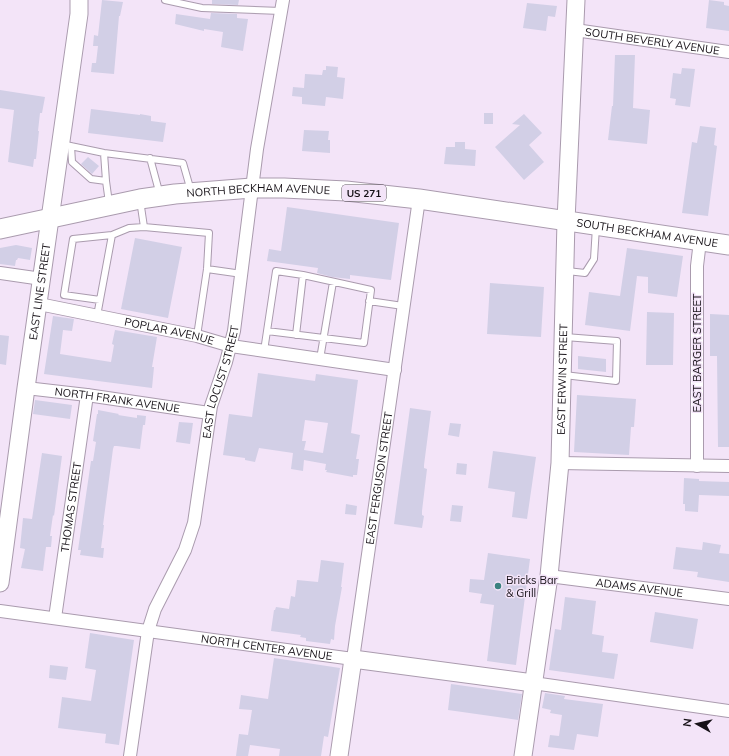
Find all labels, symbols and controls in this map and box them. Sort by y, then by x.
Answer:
street label: SOUTH BEVERLY AVENUE [584,25,720,58]
street label: NORTH BECKHAM AVENUE [186,181,330,200]
road number: US 271 [342,185,386,201]
street label: SOUTH BECKHAM AVENUE [575,215,719,250]
street label: EAST LINE STREET [26,242,53,341]
street label: EAST BARGER STREET [690,293,704,412]
street label: POPLAR AVENUE [123,314,216,348]
street label: EAST ERWIN STREET [554,323,570,435]
street label: EAST LOCUST STREET [199,324,242,439]
street label: NORTH FRANK AVENUE [54,384,181,416]
street label: EAST FERGUSON STREET [363,411,395,545]
street label: THOMAS STREET [58,461,84,553]
place label: Bricks Bar & Grill [506,573,558,600]
street label: ADAMS AVENUE [595,575,684,600]
marker: Bricks Bar & Grill [493,581,503,591]
street label: NORTH CENTER AVENUE [200,631,333,663]
north arrow [677,704,717,744]
text: N [680,718,695,728]

